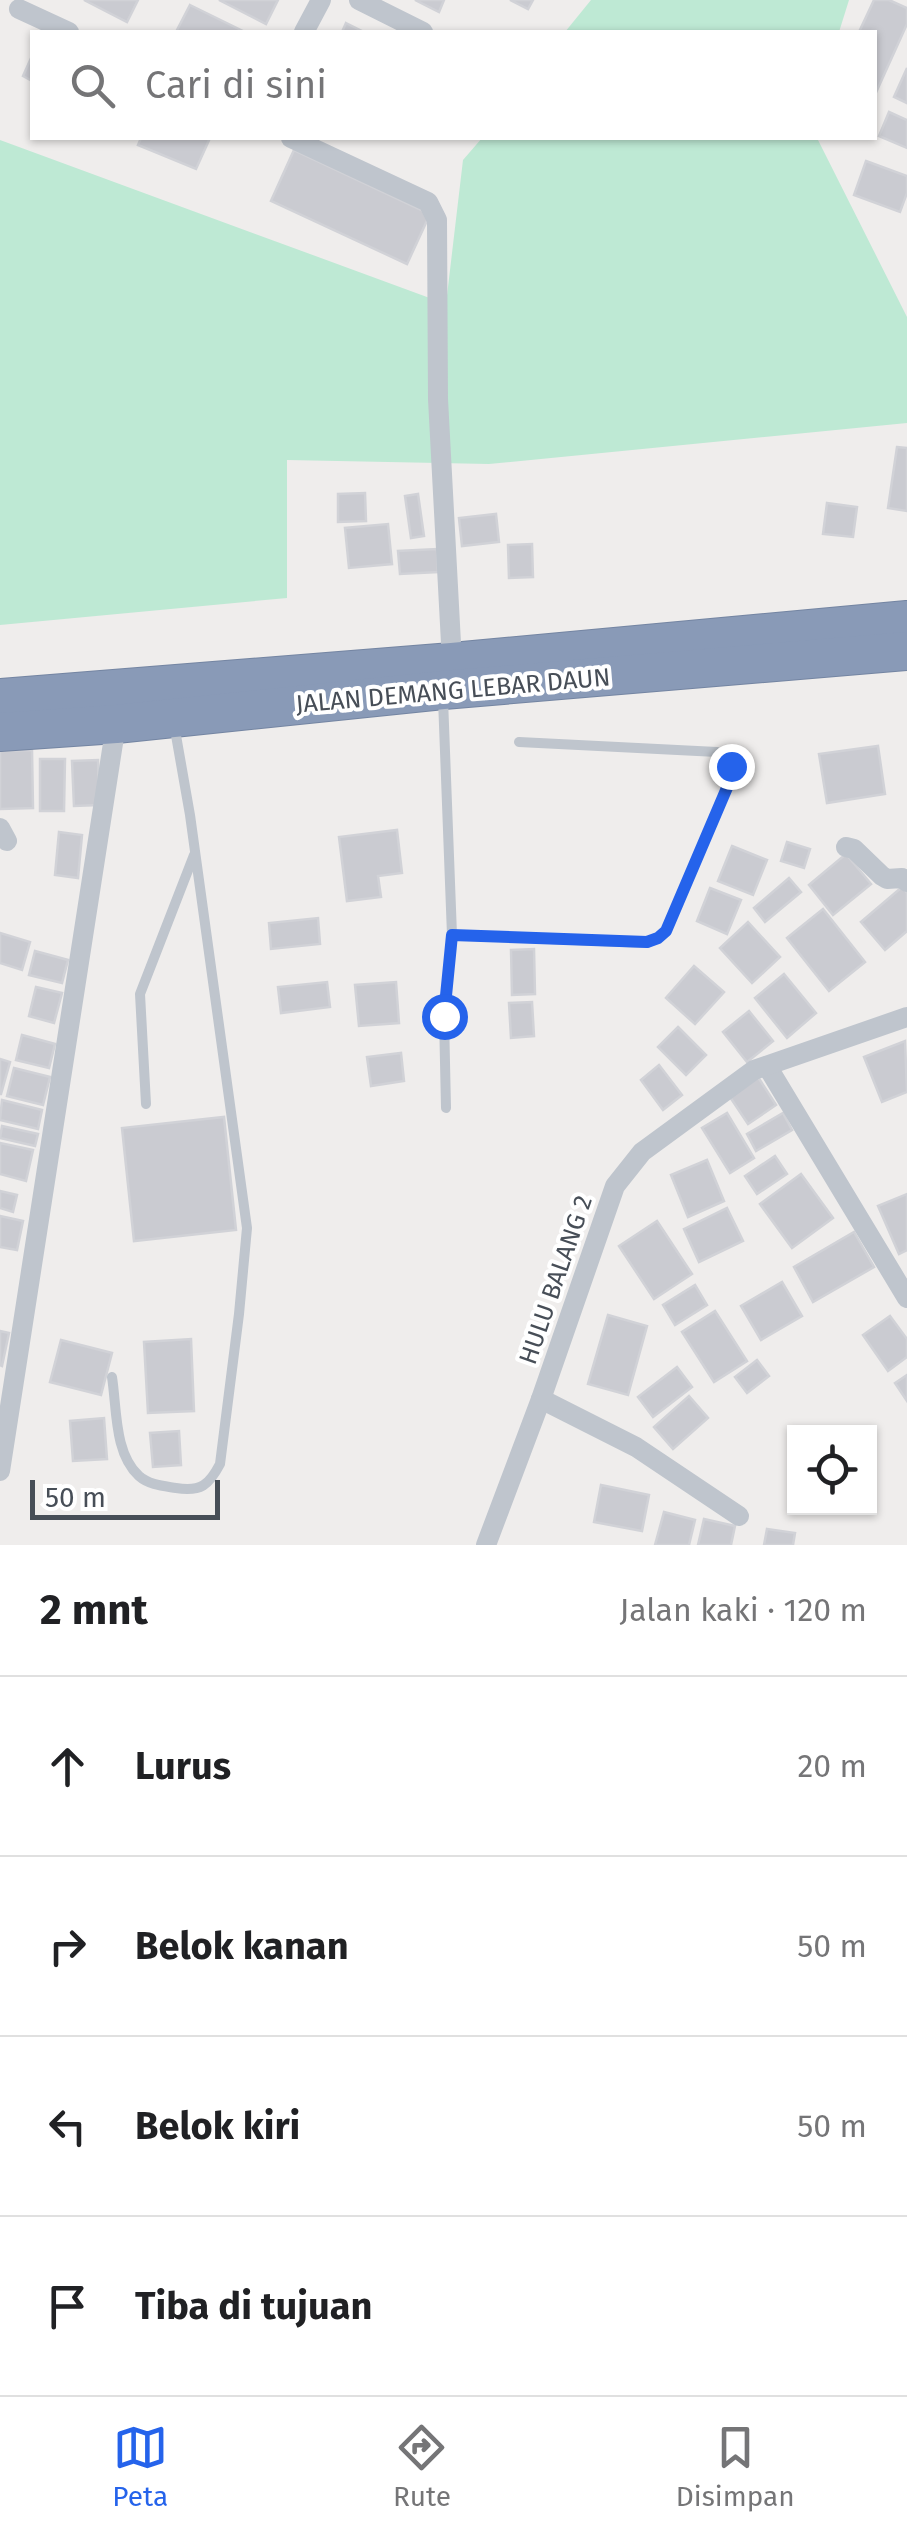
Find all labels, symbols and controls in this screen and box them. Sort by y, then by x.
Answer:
search box [30,30,877,140]
icon: search [65,58,120,113]
text: Cari di sini [145,62,327,108]
street label: JALAN DEMANG LEBAR DAUN [294,662,612,720]
route end [709,744,755,790]
route start [422,994,468,1040]
street label: HULU BALANG 2 [513,1192,599,1368]
map controls [787,1425,877,1515]
button: locate [787,1425,877,1515]
scale bar [30,1475,220,1520]
text: 50 m [45,1481,106,1514]
text: 2 mnt [40,1585,148,1635]
text: Jalan kaki · 120 m [619,1591,867,1629]
icon: ahead [40,1739,95,1794]
text: Lurus [135,1743,231,1789]
text: 20 m [797,1747,867,1785]
icon: right [40,1919,95,1974]
text: Belok kanan [135,1923,349,1969]
text: 50 m [797,1927,867,1965]
icon: left [40,2099,95,2154]
text: Belok kiri [135,2103,300,2149]
text: 50 m [797,2107,867,2145]
icon: arrive [40,2279,95,2334]
text: Tiba di tujuan [135,2283,372,2329]
tab: Peta [112,2420,168,2513]
tab: Rute [393,2420,451,2513]
tab: Disimpan [676,2420,795,2513]

